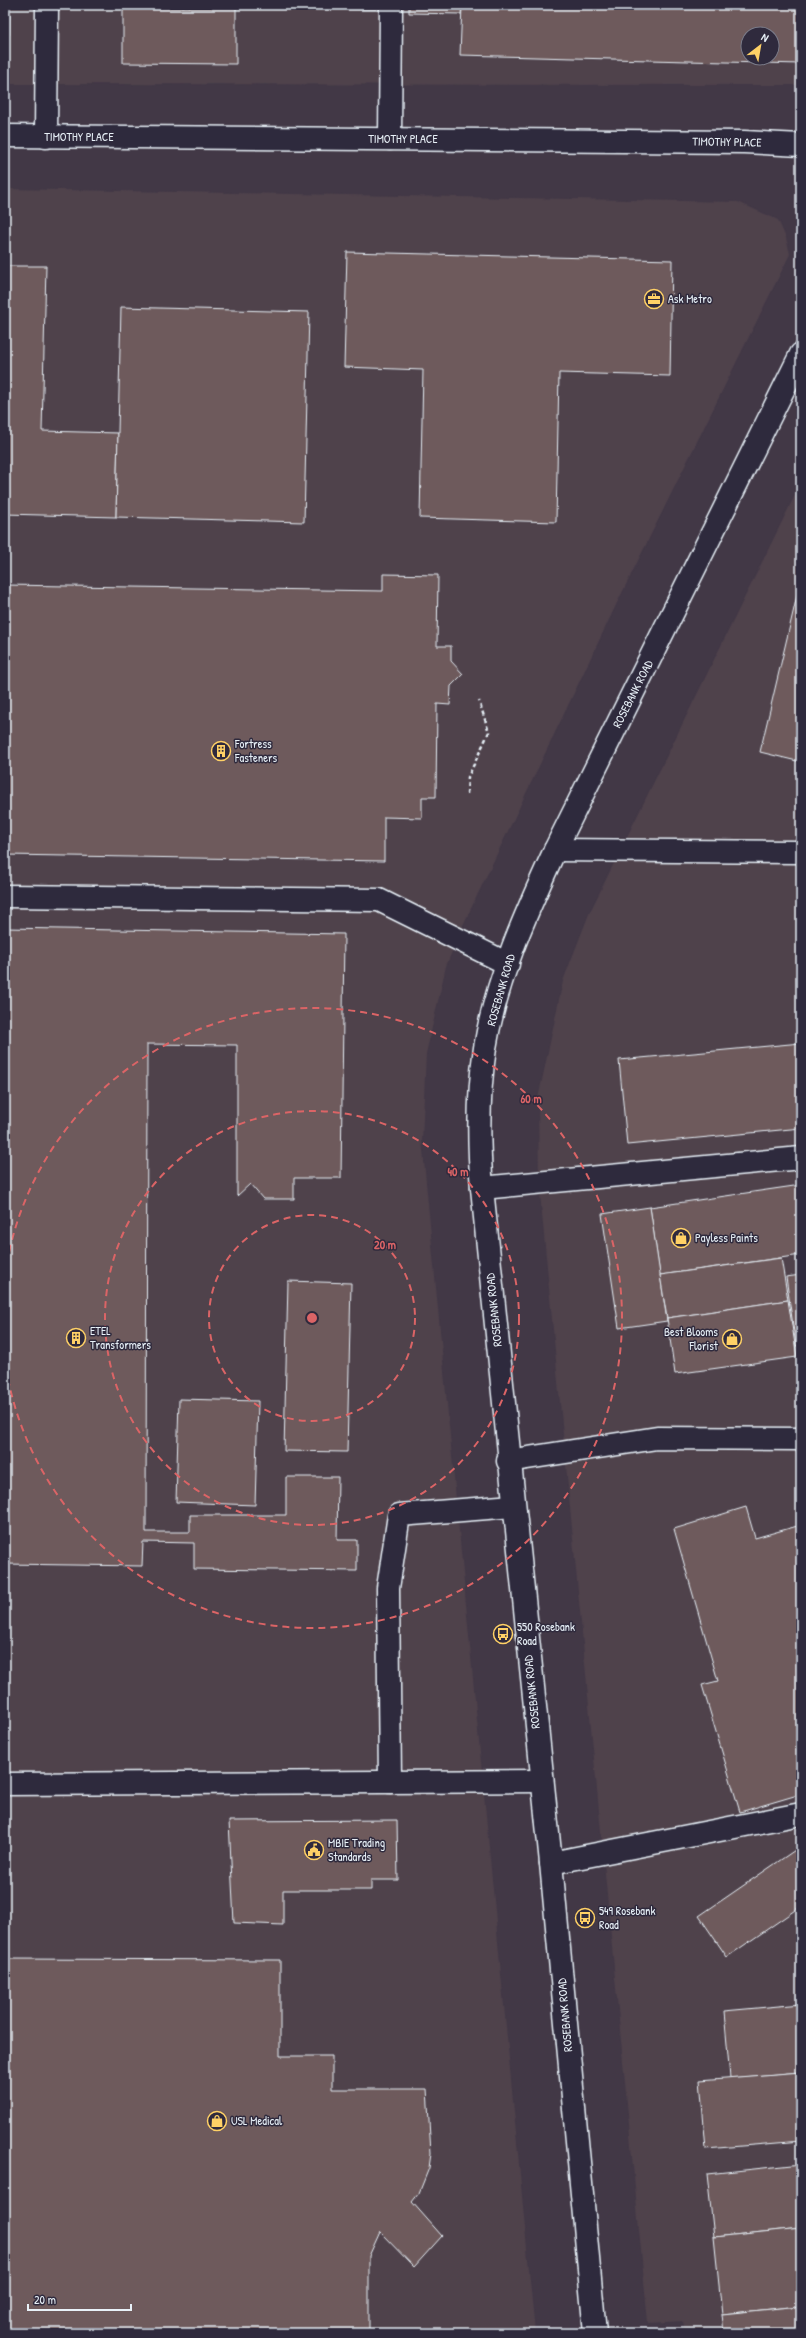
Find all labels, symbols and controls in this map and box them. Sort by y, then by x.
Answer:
north arrow [740,26,780,66]
text: N [759,30,771,45]
street label: TIMOTHY PLACE [44,128,114,145]
street label: TIMOTHY PLACE [368,130,438,147]
street label: TIMOTHY PLACE [692,132,763,151]
office icon: Ask Metro [643,288,665,310]
place label: Ask Metro [668,290,712,307]
street label: ROSEBANK ROAD [608,657,657,731]
place label: Fortress Fasteners [234,735,278,766]
building icon: Fortress Fasteners [210,740,232,762]
street label: ROSEBANK ROAD [482,952,519,1028]
text: 60 m [520,1090,542,1107]
text: 40 m [448,1163,468,1180]
shop icon: Payless Paints [670,1227,692,1249]
place label: Payless Paints [695,1229,758,1246]
text: 20 m [374,1236,396,1253]
street label: ROSEBANK ROAD [481,1272,506,1348]
centre of rings [305,1311,319,1325]
place label: ETEL Transformers [90,1322,151,1353]
place label: Best Blooms Florist [664,1323,719,1354]
building icon: ETEL Transformers [65,1327,87,1349]
shop icon: Best Blooms Florist [721,1328,743,1350]
place label: 550 Rosebank Road [517,1618,575,1649]
bus stop icon: 550 Rosebank Road [492,1623,514,1645]
street label: ROSEBANK ROAD [519,1654,544,1730]
place label: MBIE Trading Standards [328,1834,385,1865]
public building icon: MBIE Trading Standards [303,1839,325,1861]
place label: 549 Rosebank Road [599,1902,655,1933]
bus stop icon: 549 Rosebank Road [574,1907,596,1929]
street label: ROSEBANK ROAD [553,1977,576,2053]
shop icon: USL Medical [206,2110,228,2132]
place label: USL Medical [231,2112,283,2129]
scale bar [28,2286,131,2312]
text: 20 m [34,2291,56,2308]

